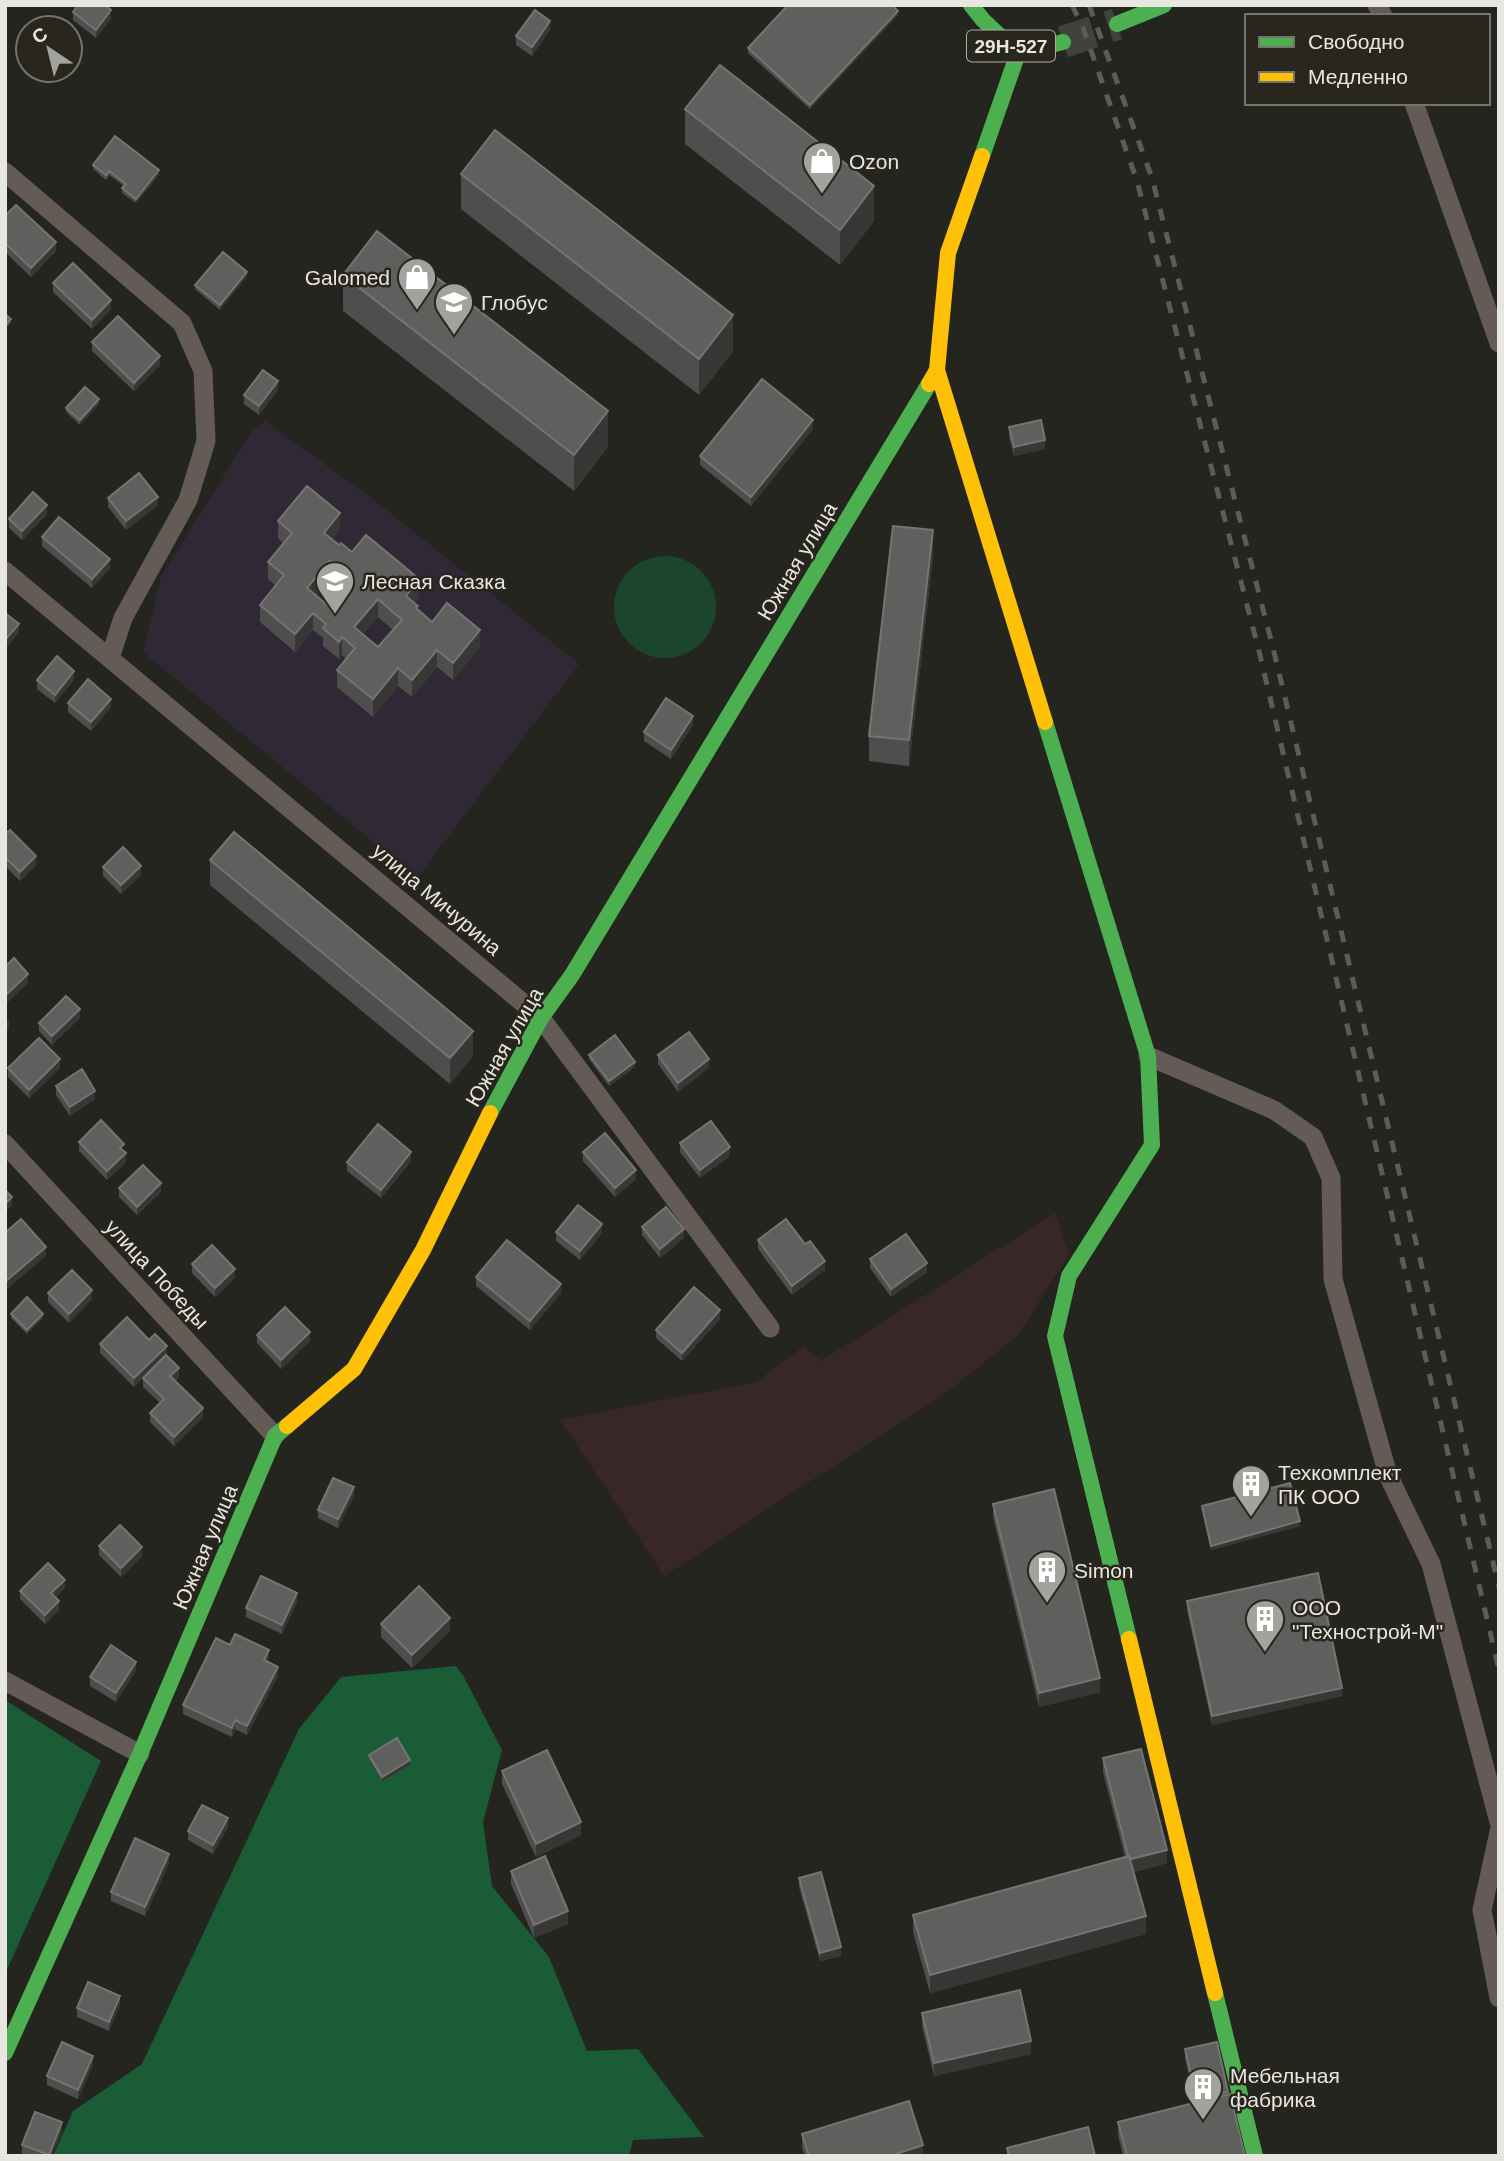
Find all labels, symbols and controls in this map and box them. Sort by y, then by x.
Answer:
north arrow [14,14,84,84]
legend [1245,14,1490,105]
text: С [28,23,51,48]
road number: 29Н-527 [967,30,1055,61]
text: Свободно [1308,30,1405,53]
text: Медленно [1308,65,1408,88]
shop icon: Ozon [801,140,843,195]
place label: Ozon [849,150,899,173]
shop icon: Galomed [396,256,438,311]
place label: Galomed [305,266,390,289]
school or university icon: Глобус [433,281,475,336]
place label: Глобус [481,291,548,314]
street label: Южная улица [753,498,841,624]
school or university icon: Лесная Сказка [314,560,356,615]
place label: Лесная Сказка [362,570,506,593]
street label: улица Мичурина [368,839,506,960]
street label: Южная улица [461,983,547,1111]
street label: улица Победы [101,1215,213,1333]
place label: Техкомплект ПК ООО [1278,1461,1402,1508]
building icon: Техкомплект ПК ООО [1230,1463,1272,1518]
street label: Южная улица [168,1481,242,1613]
building icon: Simon [1026,1549,1068,1604]
place label: Simon [1074,1559,1134,1582]
place label: ООО "Технострой-М" [1292,1596,1443,1643]
building icon: ООО "Технострой-М" [1244,1598,1286,1653]
place label: Мебельная фабрика [1230,2064,1340,2111]
building icon: Мебельная фабрика [1182,2066,1224,2121]

